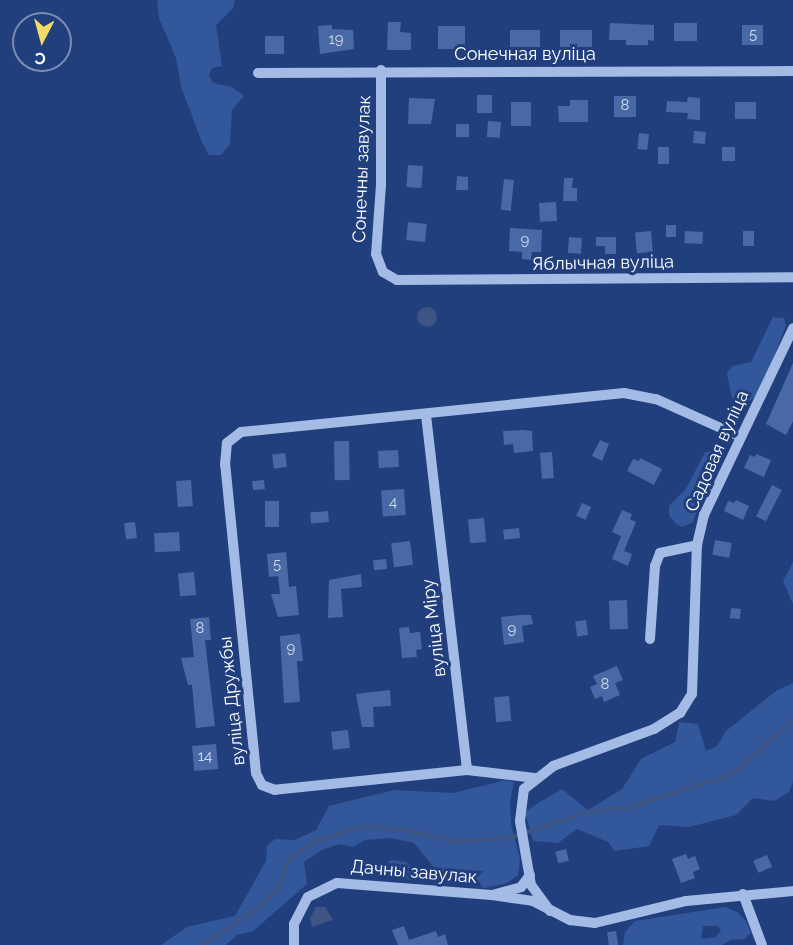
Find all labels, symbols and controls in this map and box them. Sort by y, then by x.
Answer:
north arrow [12,12,72,72]
house number: 5 [749,26,757,44]
house number: 19 [328,31,344,49]
street label: Сонечная вуліца [454,43,596,65]
text: С [34,48,47,68]
street label: Сонечны завулак [349,95,375,243]
house number: 8 [621,97,629,115]
house number: 9 [521,232,529,250]
street label: Яблычная вуліца [532,251,674,275]
street label: Садовая вуліца [681,387,753,515]
house number: 4 [389,494,397,512]
house number: 5 [273,556,281,574]
street label: вуліца Міру [417,578,451,678]
house number: 8 [196,620,204,638]
house number: 9 [508,621,516,639]
street label: вуліца Дружбы [214,635,250,767]
house number: 9 [287,640,295,658]
house number: 8 [601,676,609,694]
house number: 14 [198,748,212,766]
street label: Дачны завулак [350,856,478,888]

